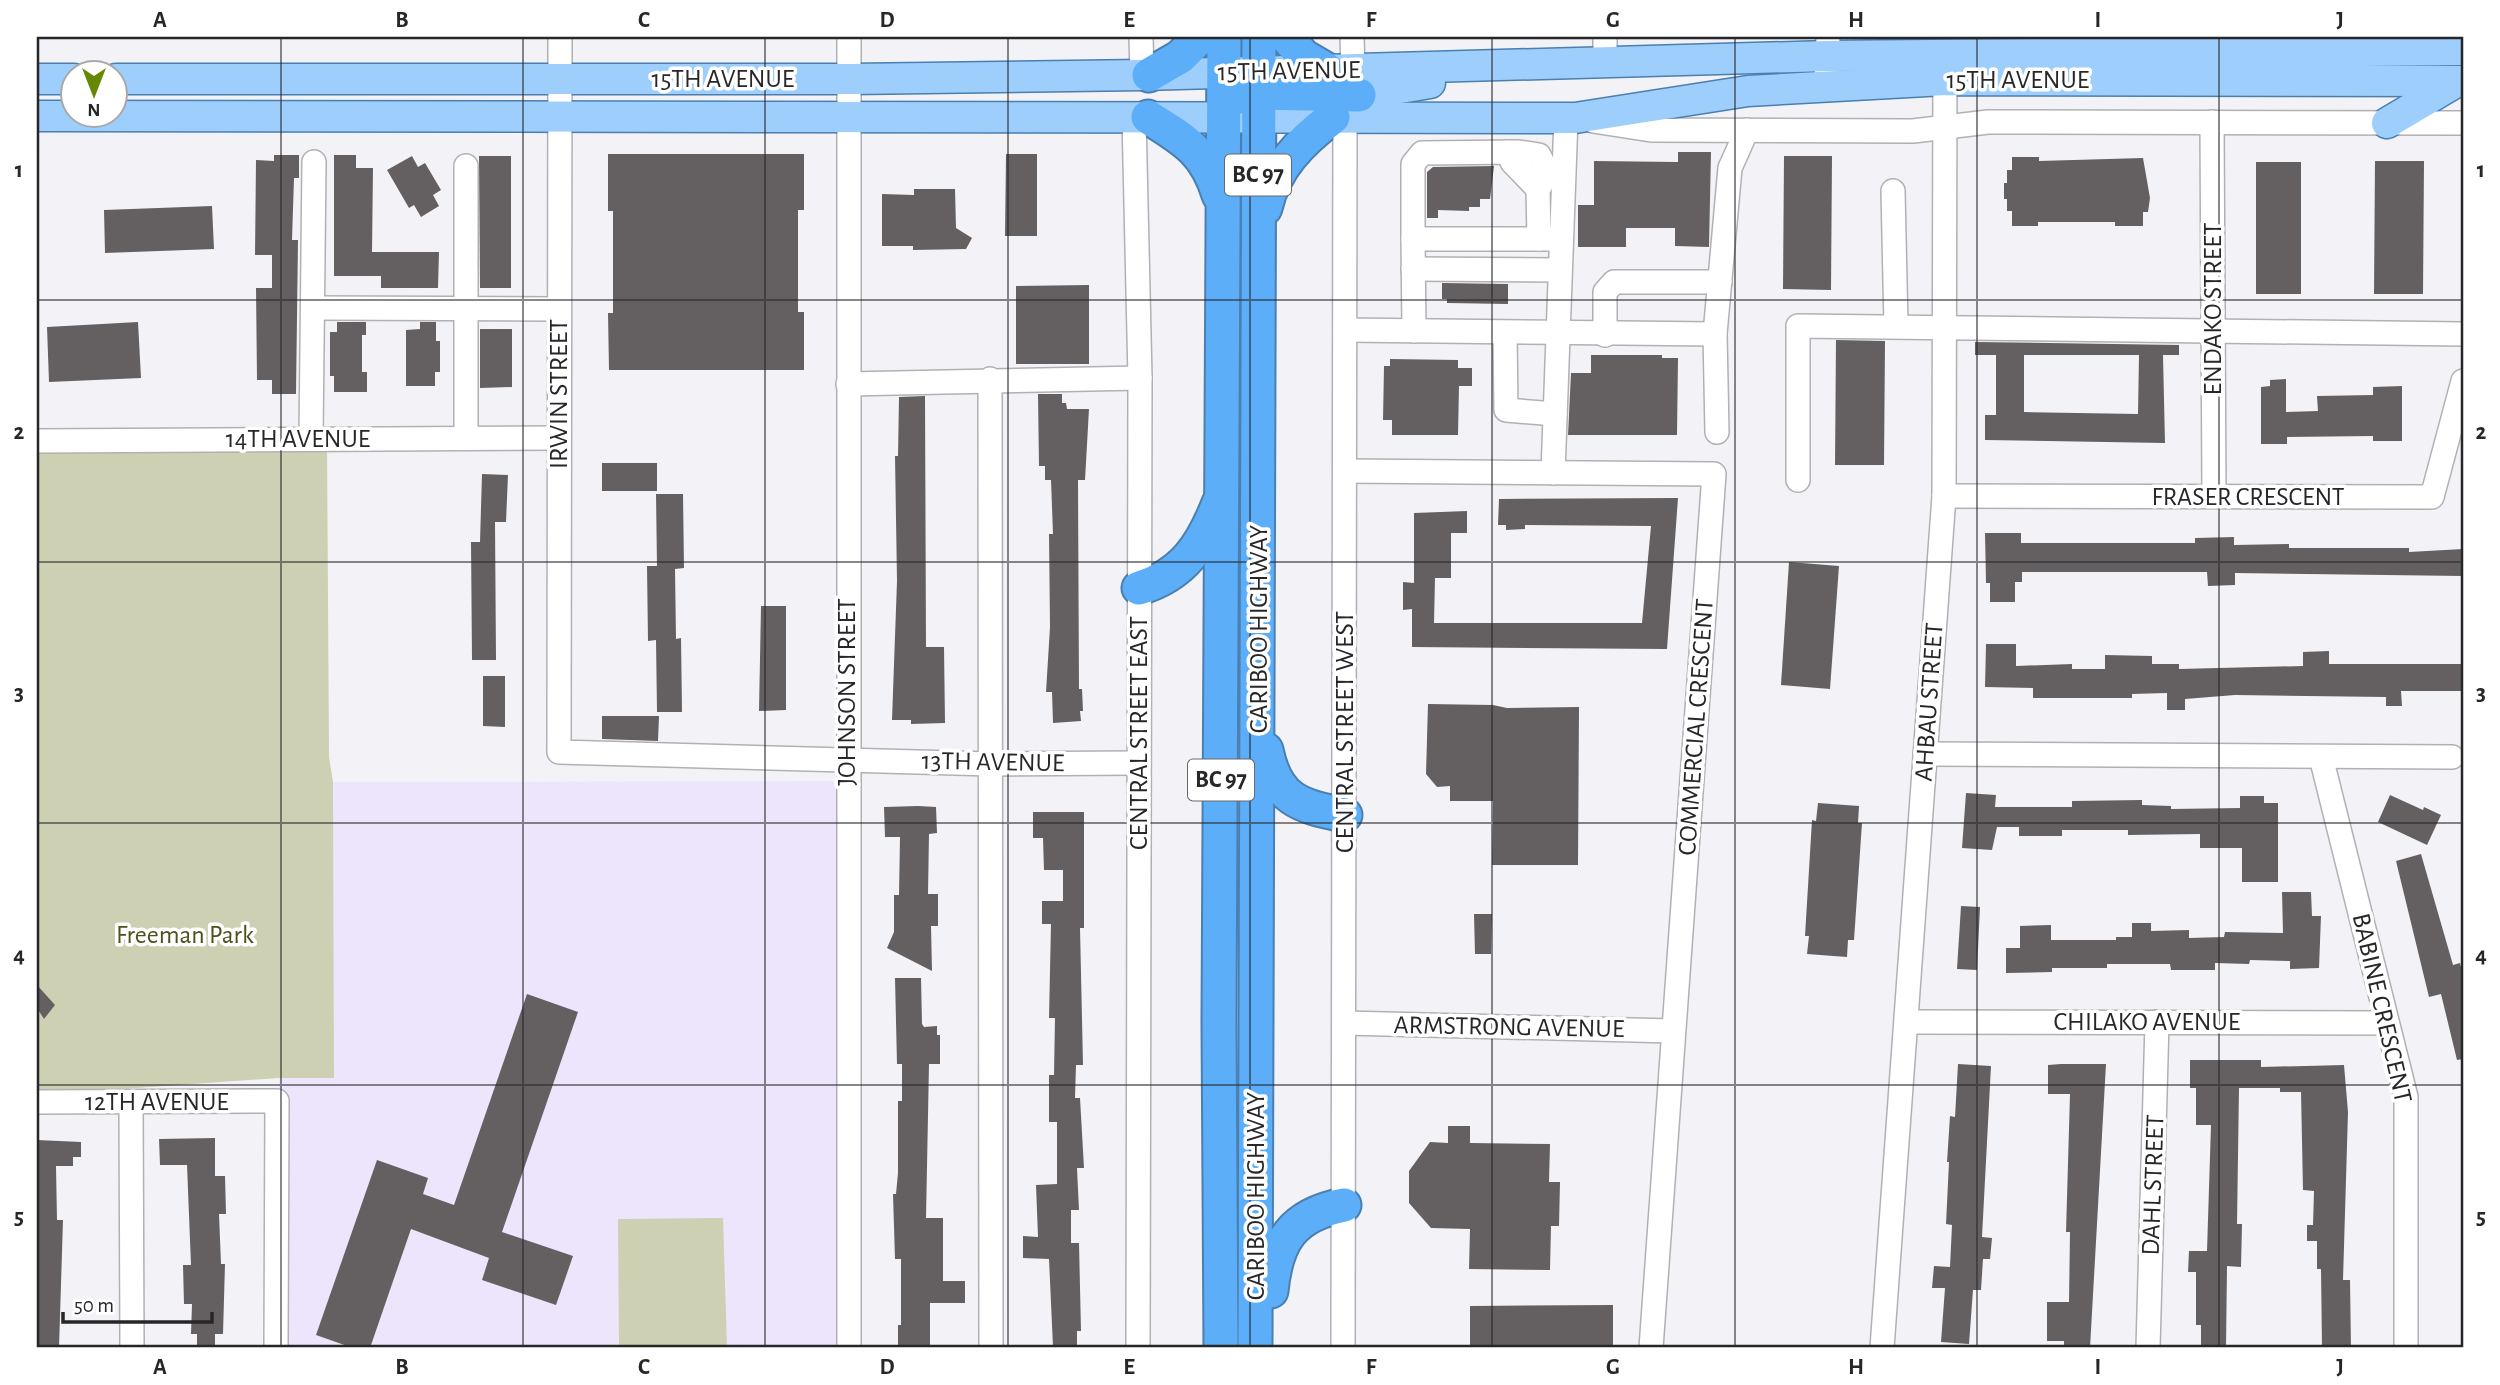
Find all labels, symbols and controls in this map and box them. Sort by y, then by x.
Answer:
text: A [153,9,167,32]
text: B [395,9,409,32]
text: C [638,9,650,32]
text: D [879,9,895,32]
text: E [1123,9,1135,32]
text: F [1366,9,1377,32]
text: G [1606,9,1620,32]
text: H [1848,9,1864,32]
text: I [2095,9,2101,32]
text: J [2336,9,2344,32]
street label: 15TH AVENUE [1217,57,1361,85]
north arrow [60,60,130,130]
street label: 15TH AVENUE [652,66,794,92]
street label: 15TH AVENUE [1947,67,2089,93]
text: N [87,100,101,119]
road number: BC 97 [1225,154,1291,196]
text: 1 [15,159,23,182]
text: 1 [2477,159,2485,182]
street label: ENDAKO STREET [2200,222,2226,396]
street label: IRWIN STREET [546,319,572,469]
text: 2 [14,421,25,444]
text: 2 [2476,421,2487,444]
street label: 14TH AVENUE [226,426,370,452]
street label: FRASER CRESCENT [2151,484,2345,510]
street label: CARIBOO HIGHWAY [1246,524,1272,733]
street label: COMMERCIAL CRESCENT [1674,597,1718,856]
street label: JOHNSON STREET [834,598,860,786]
street label: CENTRAL STREET WEST [1332,611,1358,853]
street label: CENTRAL STREET EAST [1126,616,1152,850]
street label: AHBAU STREET [1910,622,1948,782]
text: 3 [14,682,24,705]
text: 3 [2476,682,2486,705]
street label: 13TH AVENUE [921,748,1065,776]
road number: BC 97 [1188,760,1254,800]
street label: BABINE CRESCENT [2348,911,2416,1105]
park label: Freeman Park [116,922,254,948]
text: 4 [13,944,25,967]
text: 4 [2475,944,2487,967]
street label: CHILAKO AVENUE [2054,1009,2240,1035]
street label: ARMSTRONG AVENUE [1393,1012,1625,1042]
street label: 12TH AVENUE [85,1089,229,1115]
street label: CARIBOO HIGHWAY [1243,1091,1269,1300]
street label: DAHL STREET [2138,1114,2168,1256]
text: 5 [14,1206,24,1229]
text: 5 [2476,1206,2486,1229]
scale bar [63,1280,212,1324]
text: 50 m [74,1295,114,1316]
text: A [153,1356,167,1379]
text: B [395,1356,409,1379]
text: C [638,1356,650,1379]
text: D [879,1356,895,1379]
text: E [1123,1356,1135,1379]
text: F [1366,1356,1377,1379]
text: G [1606,1356,1620,1379]
text: H [1848,1356,1864,1379]
text: I [2095,1356,2101,1379]
text: J [2336,1356,2344,1379]

